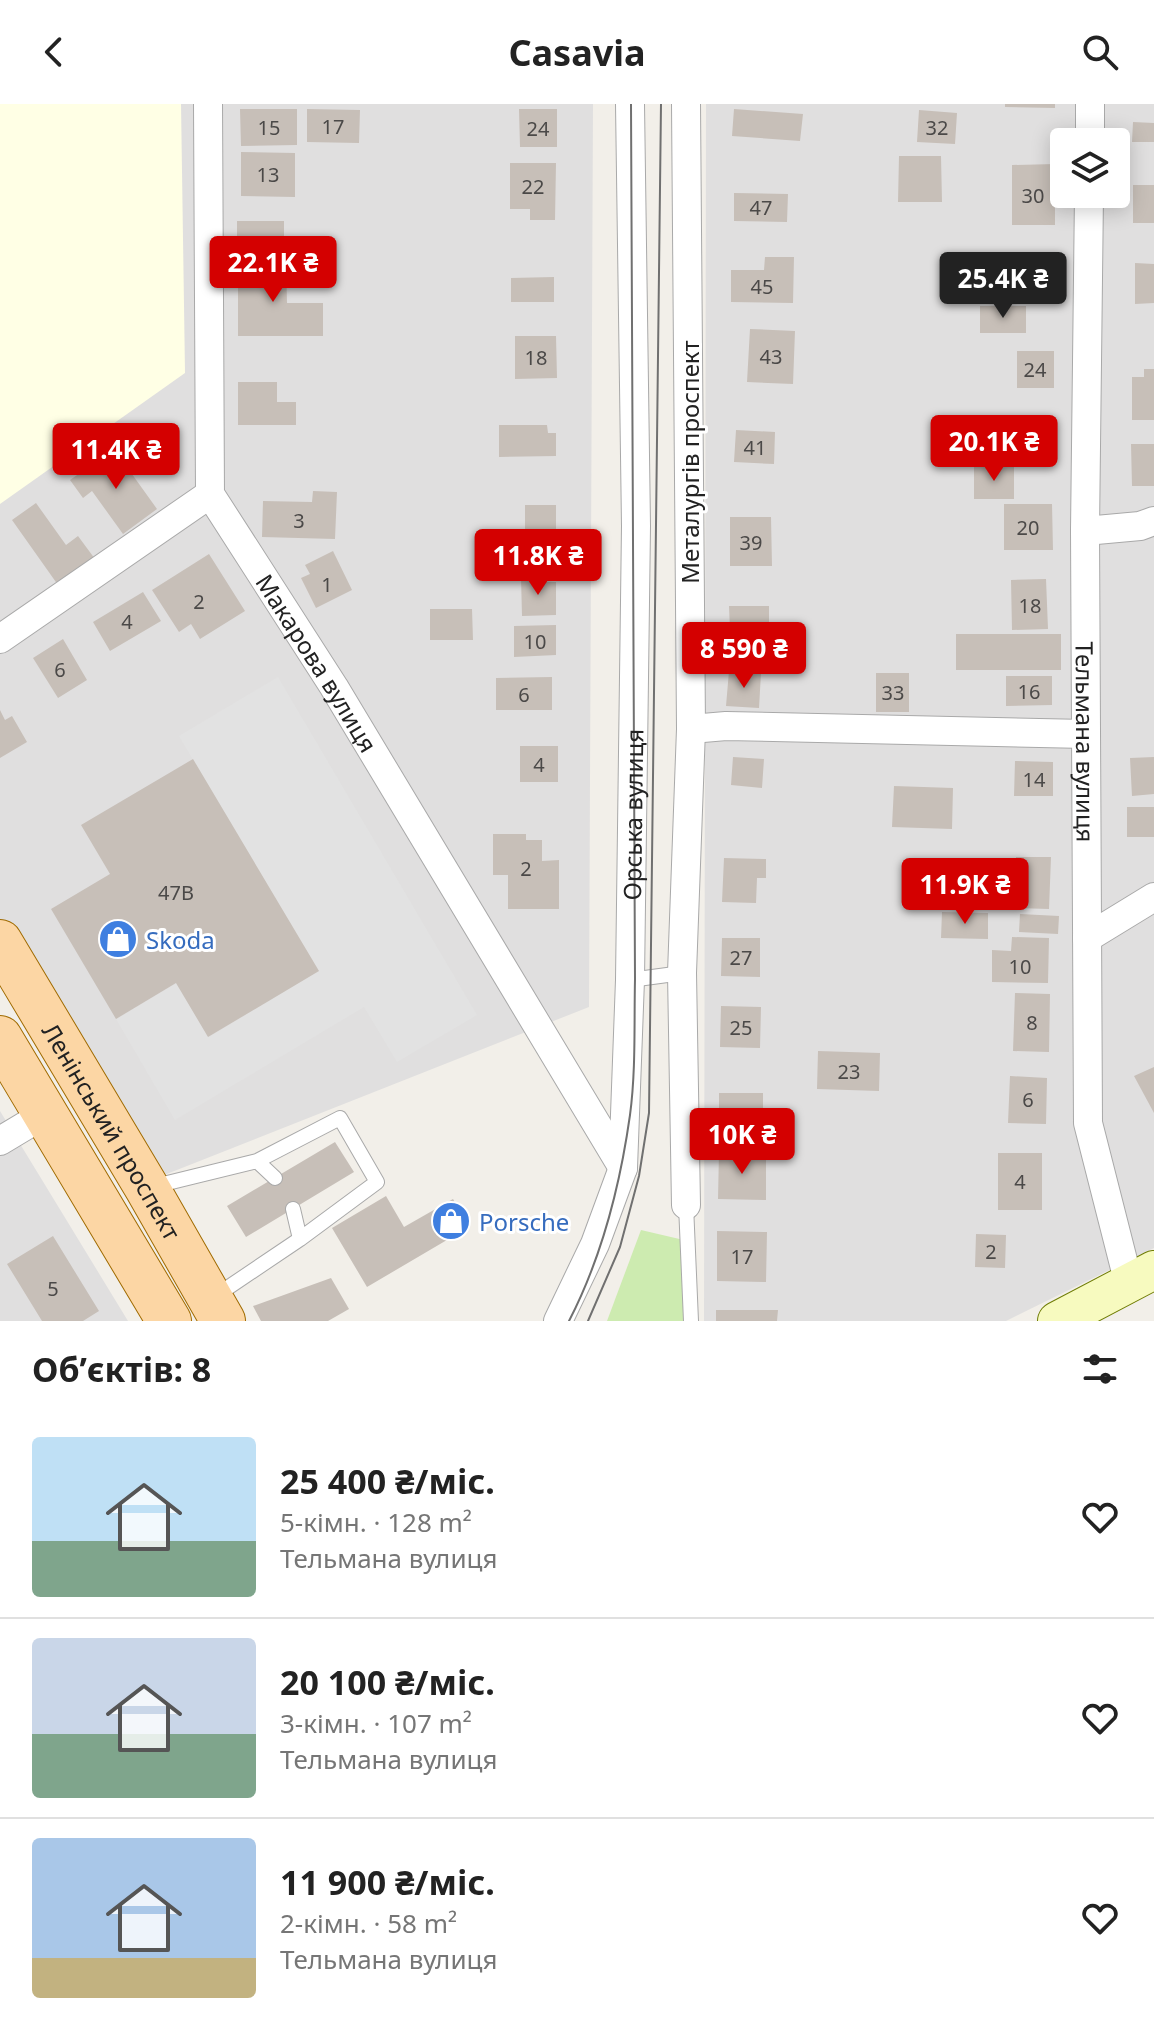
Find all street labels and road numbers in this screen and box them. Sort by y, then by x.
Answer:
street label: Металургів проспект [673,340,706,584]
street label: Макарова вулиця [249,567,386,758]
street label: Тельмана вулиця [1069,641,1103,842]
street label: Орська вулиця [615,729,650,901]
street label: Ленінський проспект [35,1017,189,1245]

